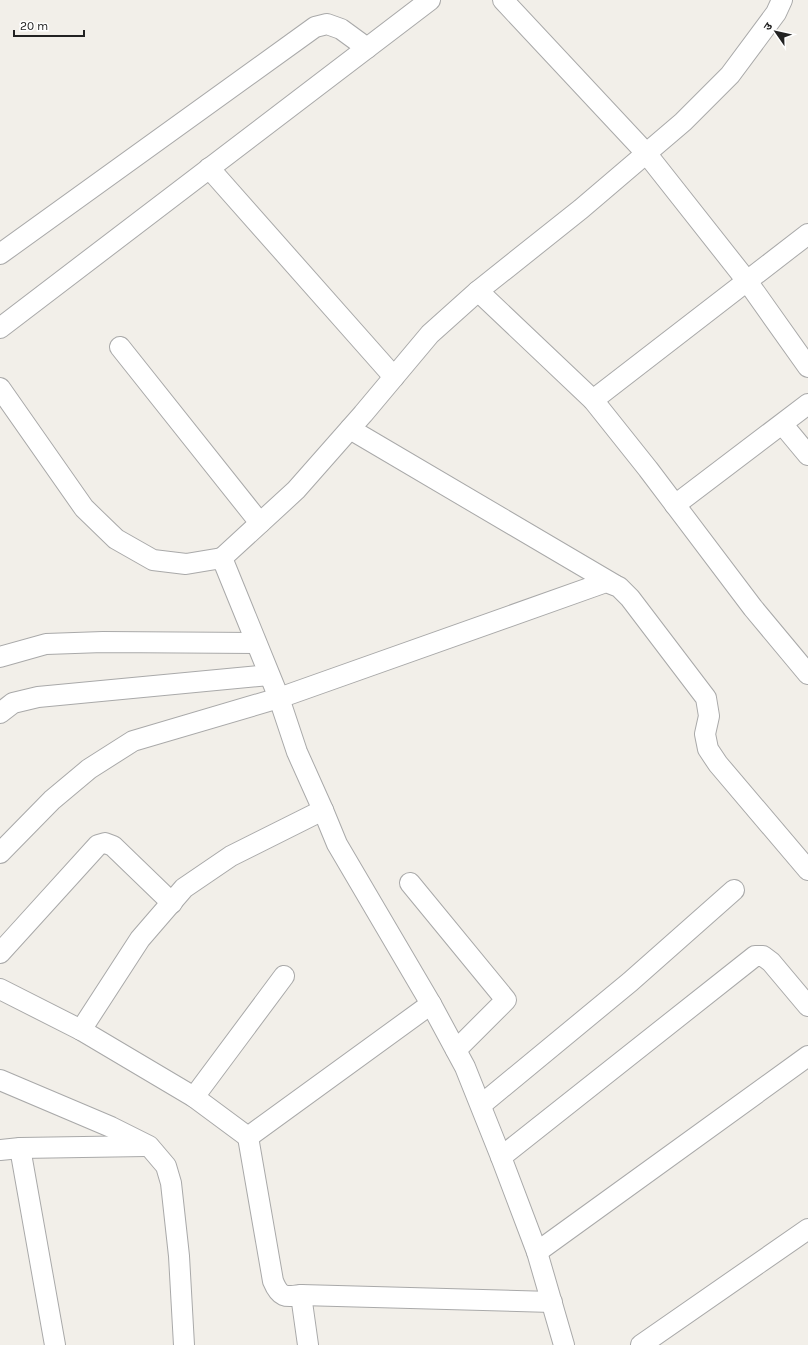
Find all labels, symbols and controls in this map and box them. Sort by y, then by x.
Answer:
scale bar [14,12,84,38]
north arrow [756,12,796,52]
text: 20 m [20,19,48,33]
text: उ [761,20,776,33]

